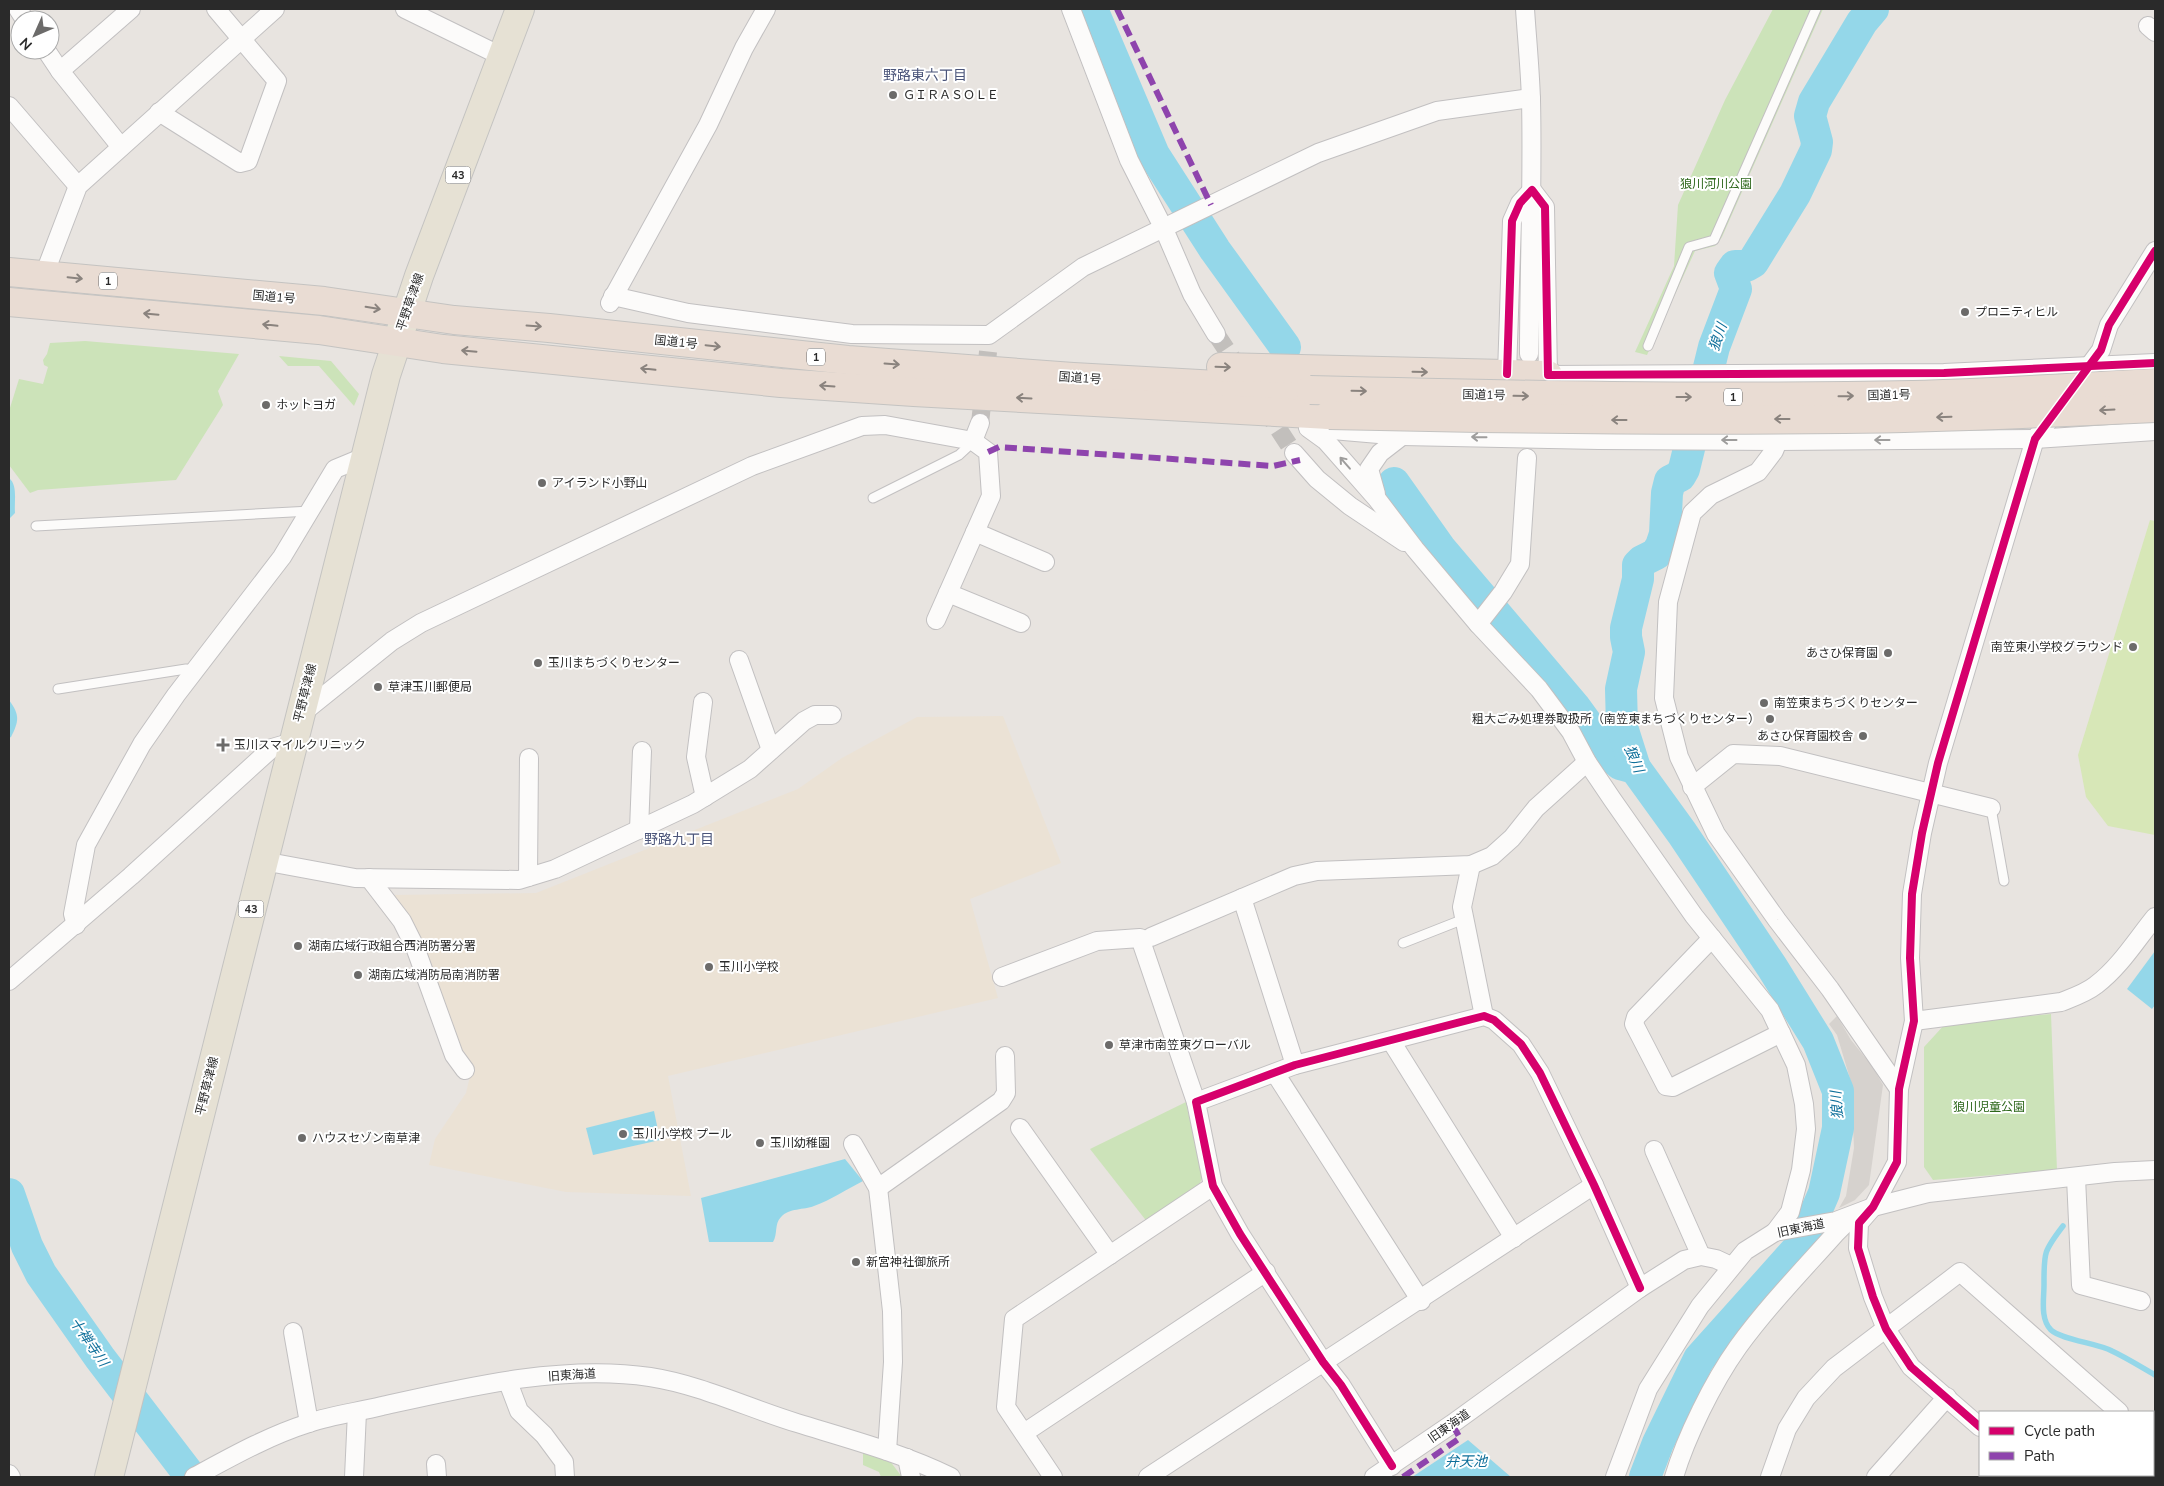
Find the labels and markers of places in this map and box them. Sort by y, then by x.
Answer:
place label: ＧＩＲＡＳＯＬＥ [903,87,999,103]
marker: ＧＩＲＡＳＯＬＥ [887,89,899,101]
place label: プロニティヒル [1975,304,2058,320]
marker: プロニティヒル [1959,306,1971,318]
place label: ホットヨガ [276,397,336,413]
marker: ホットヨガ [260,399,272,411]
place label: アイランド小野山 [552,475,647,491]
marker: アイランド小野山 [536,477,548,489]
place label: 南笠東小学校グラウンド [1991,639,2123,655]
marker: 南笠東小学校グラウンド [2127,641,2139,653]
place label: あさひ保育園 [1806,645,1878,661]
marker: あさひ保育園 [1882,647,1894,659]
place label: 玉川まちづくりセンター [548,655,680,671]
marker: 玉川まちづくりセンター [532,657,544,669]
place label: 草津玉川郵便局 [388,679,472,695]
marker: 草津玉川郵便局 [372,681,384,693]
place label: 南笠東まちづくりセンター [1774,695,1918,711]
marker: 南笠東まちづくりセンター [1758,697,1770,709]
place label: 粗大ごみ処理券取扱所（南笠東まちづくりセンター） [1472,711,1760,727]
marker: 粗大ごみ処理券取扱所（南笠東まちづくりセンター） [1764,713,1776,725]
place label: あさひ保育園校舎 [1757,728,1853,744]
marker: あさひ保育園校舎 [1857,730,1869,742]
place label: 玉川スマイルクリニック [234,737,366,753]
marker: 玉川スマイルクリニック [216,738,230,752]
place label: 湖南広域行政組合西消防署分署 [308,938,476,954]
marker: 湖南広域行政組合西消防署分署 [292,940,304,952]
place label: 玉川小学校 [719,959,779,975]
marker: 玉川小学校 [703,961,715,973]
place label: 湖南広域消防局南消防署 [368,967,500,983]
marker: 湖南広域消防局南消防署 [352,969,364,981]
place label: 草津市南笠東グローバル [1119,1037,1251,1053]
marker: 草津市南笠東グローバル [1103,1039,1115,1051]
place label: 玉川小学校 プール [633,1126,732,1142]
marker: 玉川小学校 プール [617,1128,629,1140]
place label: ハウスセゾン南草津 [312,1130,420,1146]
marker: ハウスセゾン南草津 [296,1132,308,1144]
place label: 玉川幼稚園 [770,1135,830,1151]
marker: 玉川幼稚園 [754,1137,766,1149]
place label: 新宮神社御旅所 [866,1254,950,1270]
marker: 新宮神社御旅所 [850,1256,862,1268]

